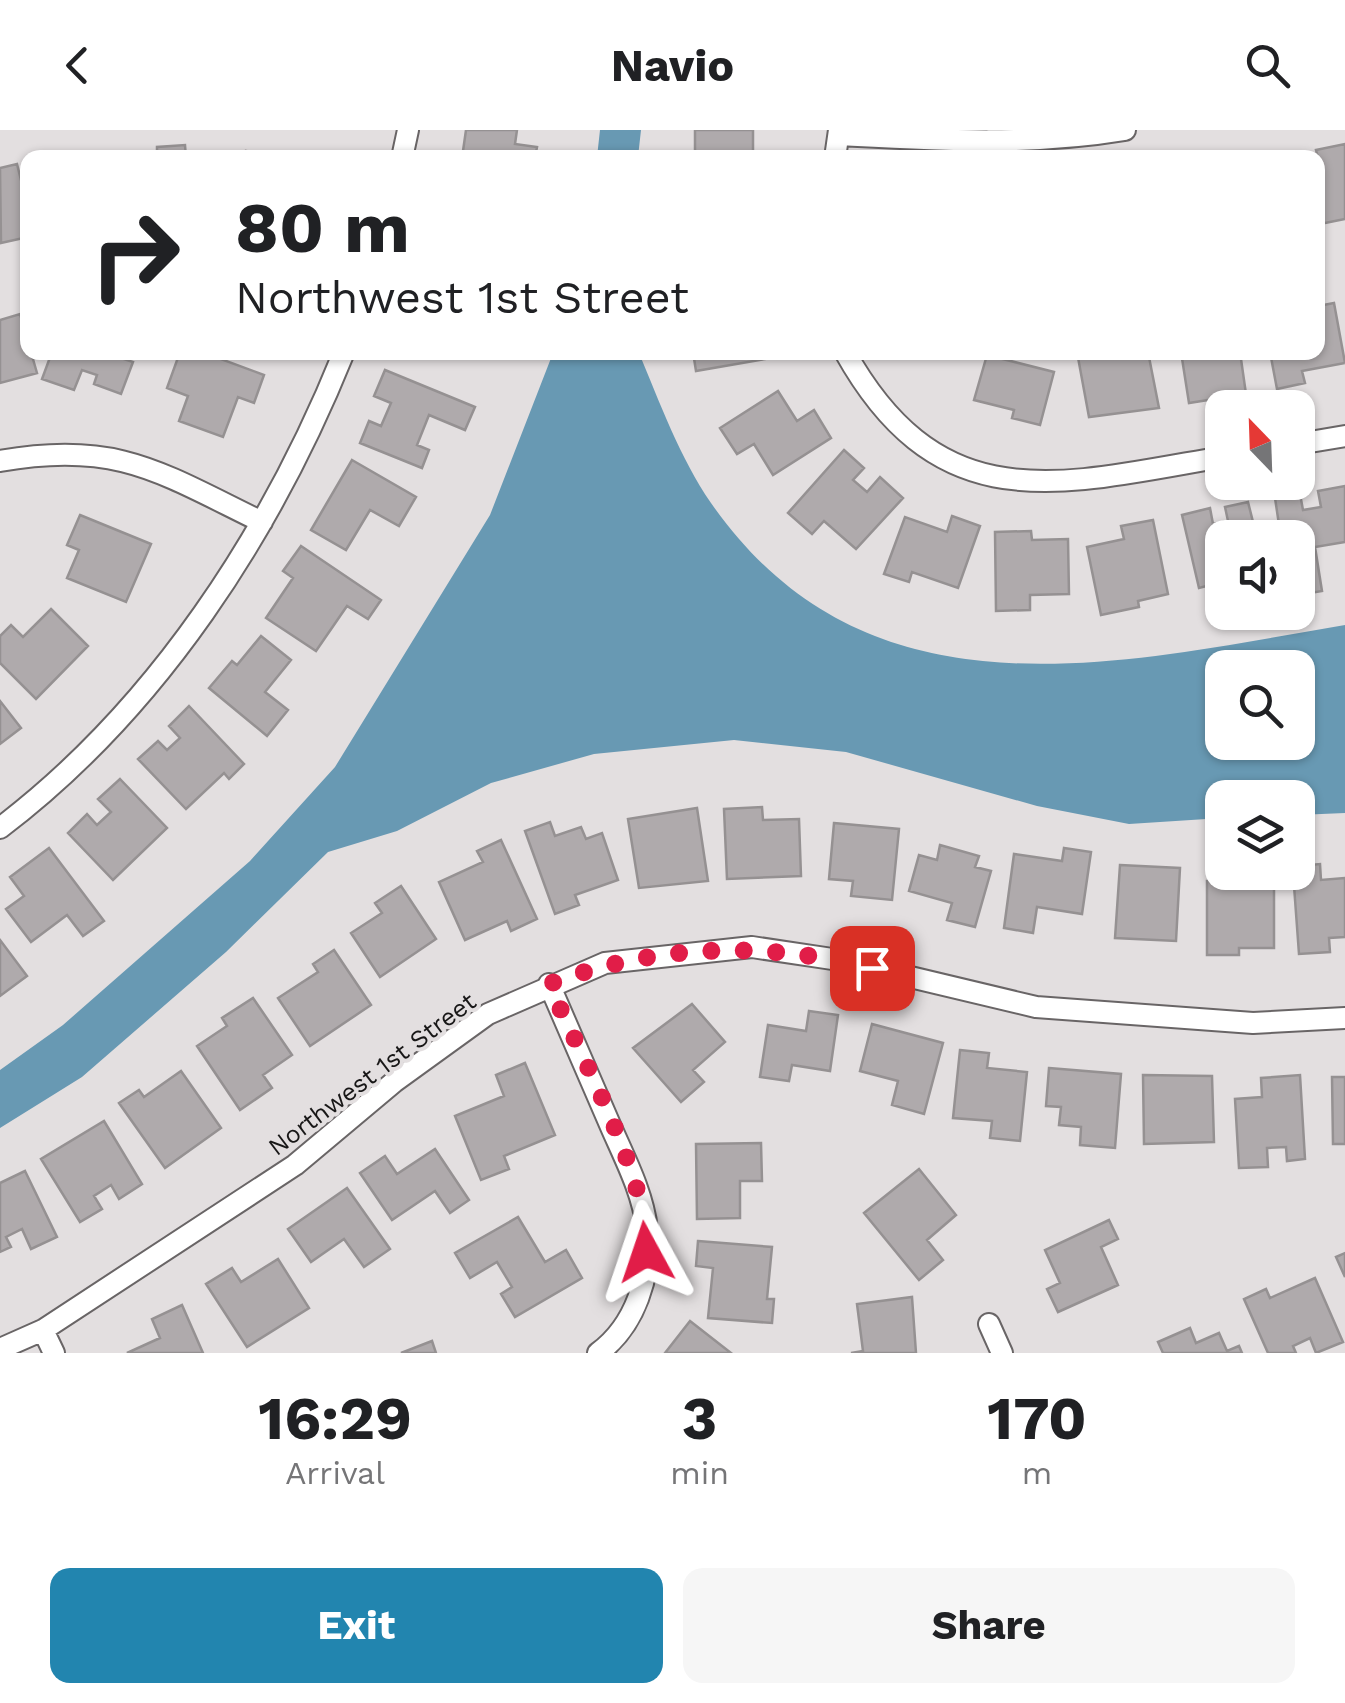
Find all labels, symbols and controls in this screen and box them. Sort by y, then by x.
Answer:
icon: back [50,38,105,93]
icon: search [1240,38,1295,93]
text: Navio [611,39,734,92]
text: 80 m [235,187,410,269]
icon: right [70,190,200,320]
text: Northwest 1st Street [235,271,689,324]
north arrow [1205,390,1315,500]
map controls [1205,390,1315,890]
button: sound [1205,520,1315,630]
button: search [1205,650,1315,760]
button: layers [1205,780,1315,890]
pin [830,926,915,1011]
icon: arrive [845,941,900,996]
street label: Northwest 1st Street [263,986,482,1161]
position arrow [594,1200,698,1304]
text: 16:29 [258,1383,412,1454]
text: 3 [682,1383,717,1454]
text: 170 [987,1383,1087,1454]
text: Arrival [285,1454,385,1492]
text: min [670,1454,729,1492]
text: m [1022,1454,1052,1492]
button: Exit [50,1568,663,1683]
button: Share [683,1568,1295,1683]

